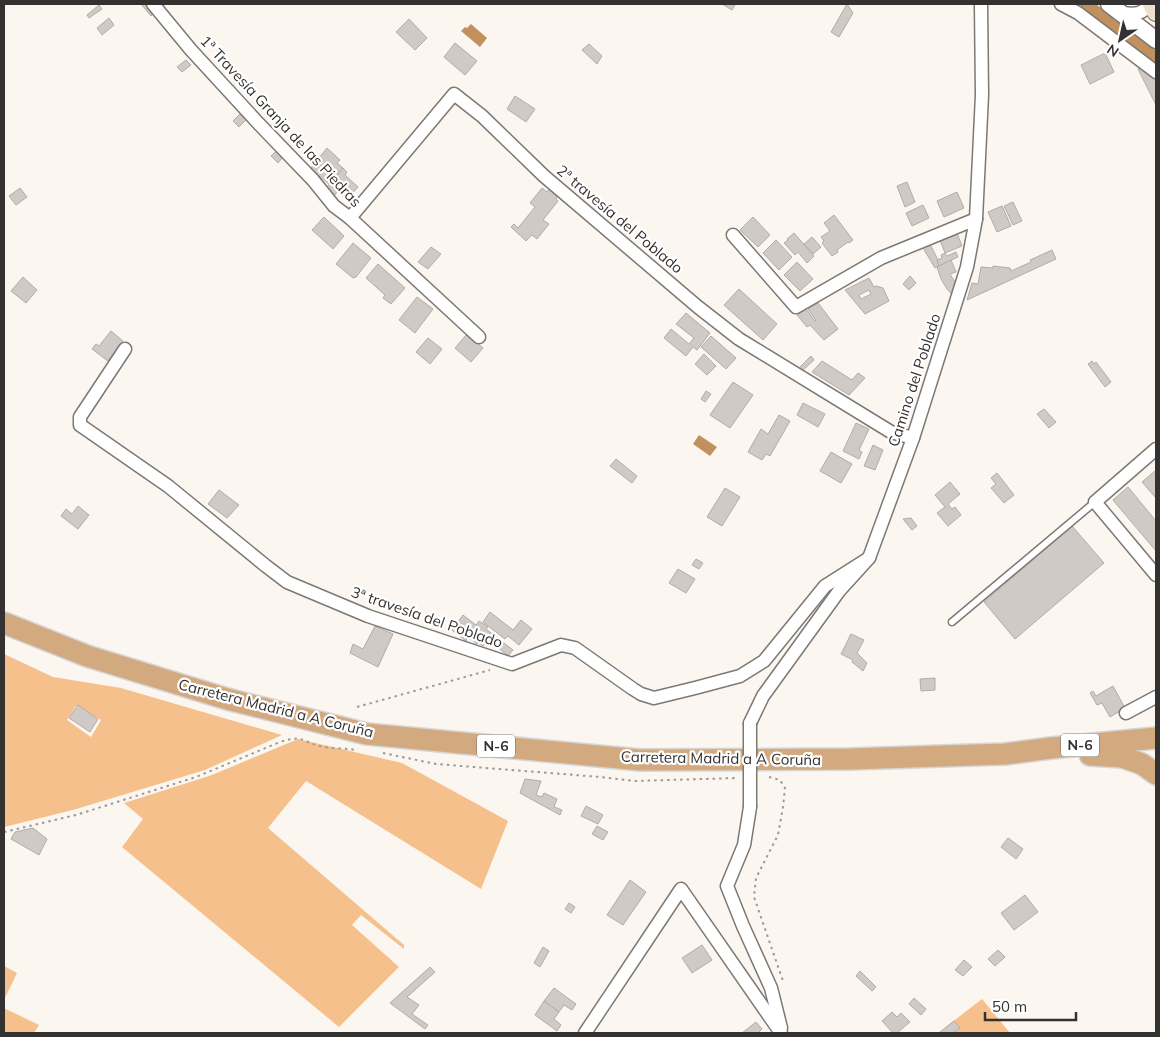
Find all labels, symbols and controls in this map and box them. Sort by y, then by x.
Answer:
north arrow [1095,15,1145,65]
street label: 1ª Travesía Granja de las Piedras [196,31,366,211]
text: N [1103,40,1122,61]
street label: 2ª travesía del Poblado [553,161,687,277]
street label: Camino del Poblado [884,311,944,449]
street label: 3ª travesía del Poblado [349,582,505,652]
street label: Carretera Madrid a A Coruña [176,675,376,741]
road number: N-6 [477,734,515,758]
road number: N-6 [1061,734,1099,756]
street label: Carretera Madrid a A Coruña [621,747,821,769]
scale bar [985,990,1076,1022]
text: 50 m [992,997,1027,1016]

